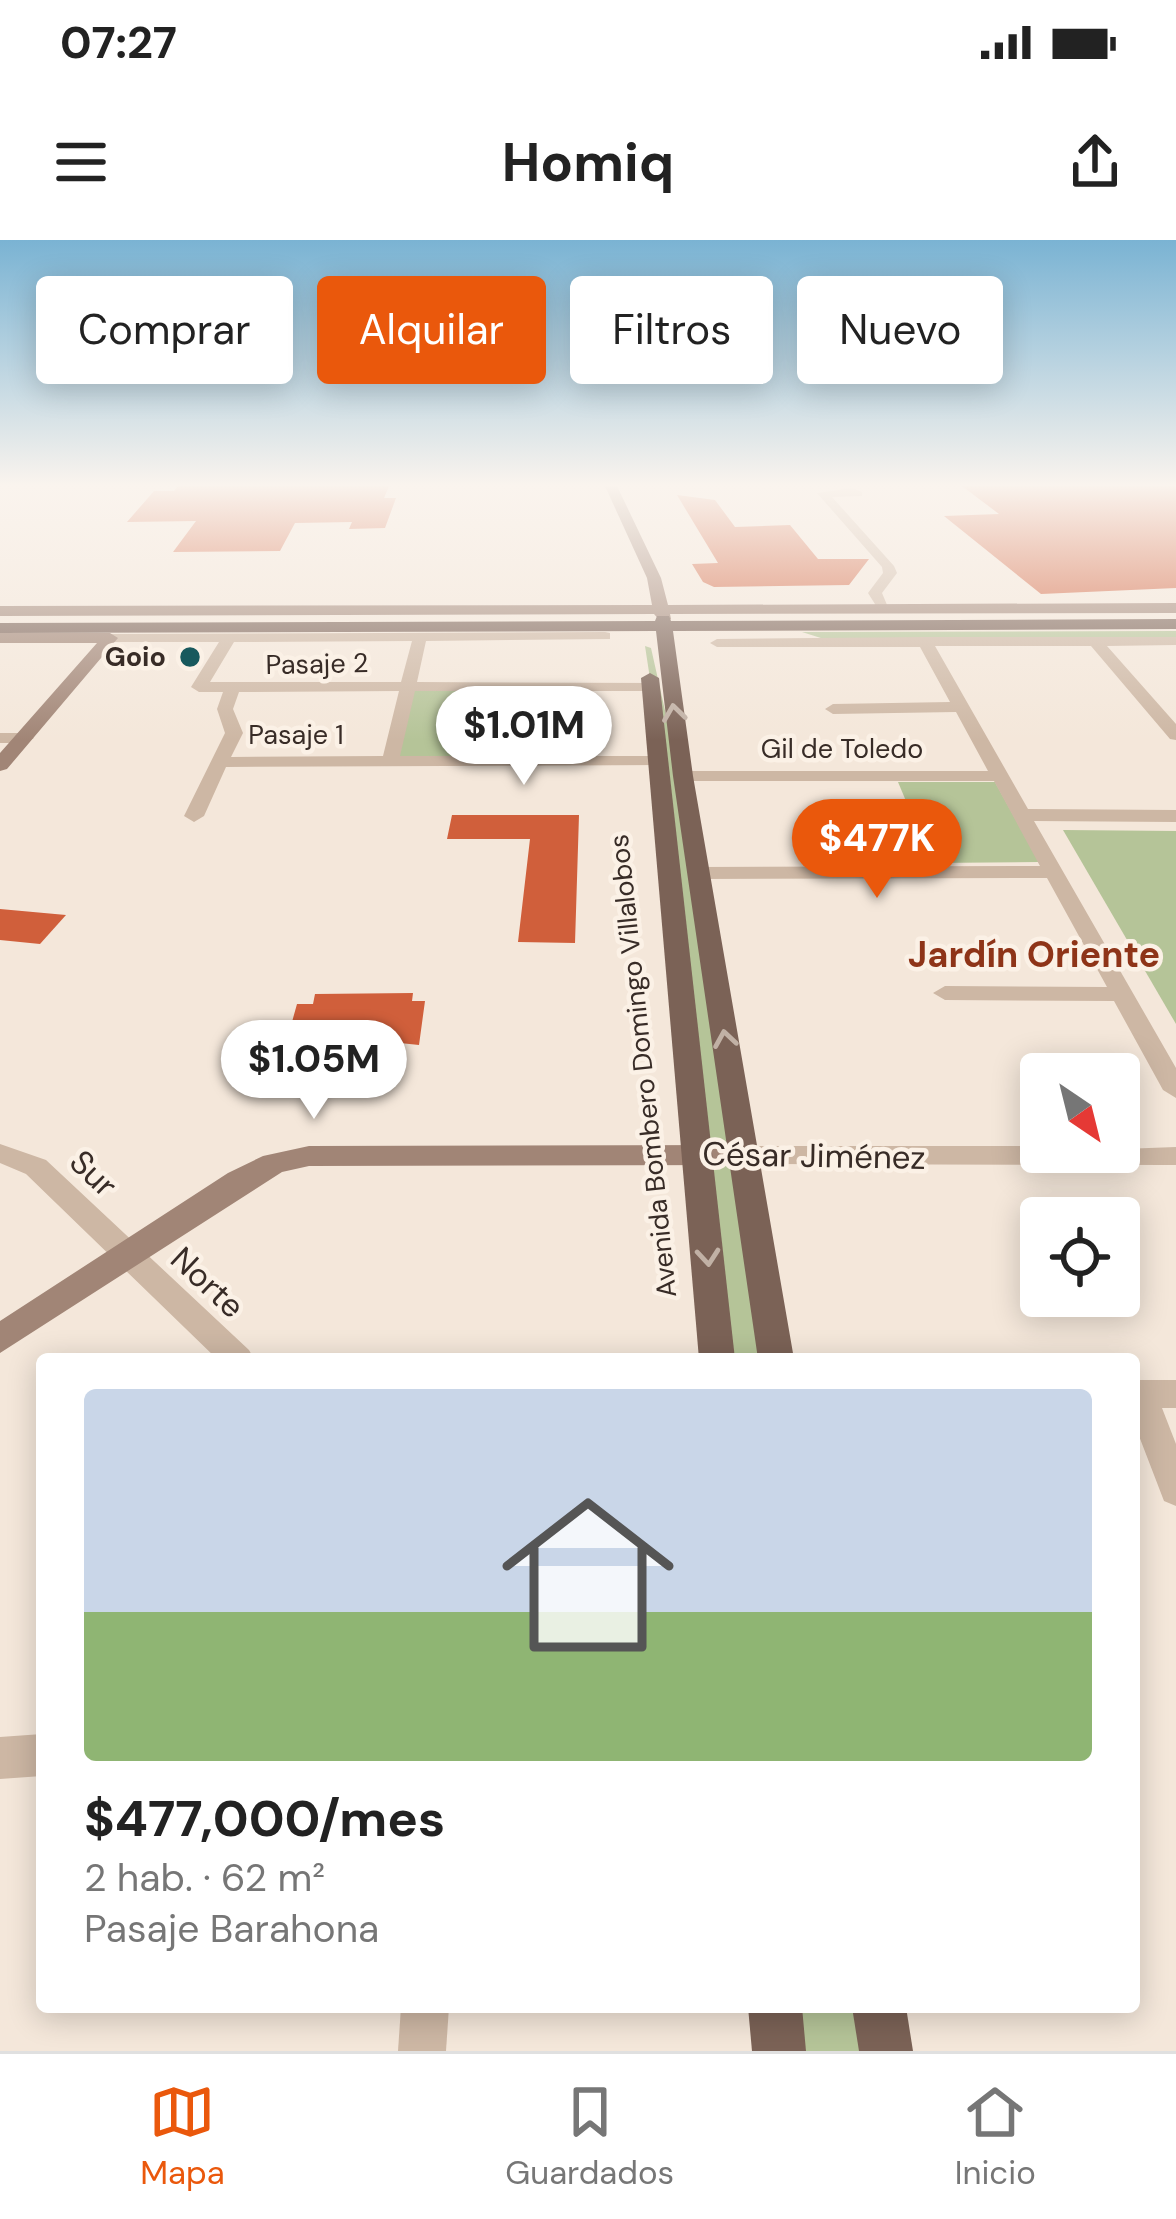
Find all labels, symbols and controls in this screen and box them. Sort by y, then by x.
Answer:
text: 07:27 [60,13,177,72]
text: Homiq [502,127,674,198]
icon: menu [48,129,114,195]
icon: share [1062,129,1128,195]
chip: Comprar [36,276,293,384]
chip: Alquilar [317,276,546,384]
chip: Filtros [570,276,773,384]
chip: Nuevo [797,276,1003,384]
place label: Goio [105,639,166,674]
marker: Goio [177,644,203,670]
street label: Pasaje 2 [265,645,369,682]
pin: $1.01M [426,686,622,788]
text: $1.01M [463,699,585,750]
one-way arrow [662,703,688,723]
street label: Pasaje 1 [248,717,344,752]
street label: Gil de Toledo [761,731,923,766]
pin: $477K [793,799,961,901]
text: $477K [819,812,935,863]
street label: Avenida Bombero Domingo Villalobos [601,833,684,1299]
district label: Jardín Oriente [908,931,1160,978]
pin: $1.05M [216,1020,412,1122]
one-way arrow [714,1029,739,1049]
text: $1.05M [248,1033,380,1084]
north arrow [1020,1053,1140,1173]
map controls [1020,1053,1140,1317]
street label: César Jiménez [702,1132,926,1179]
street label: Sur [61,1140,127,1206]
button: locate [1020,1197,1140,1317]
street label: Norte [162,1237,254,1327]
one-way arrow [695,1248,720,1267]
icon: home [480,1467,696,1683]
text: $477,000/mes [84,1785,445,1852]
text: 2 hab. · 62 m² [84,1852,325,1903]
text: Pasaje Barahona [84,1903,379,1954]
tab: Mapa [140,2079,225,2194]
tab: Guardados [505,2079,674,2194]
tab: Inicio [955,2079,1036,2194]

